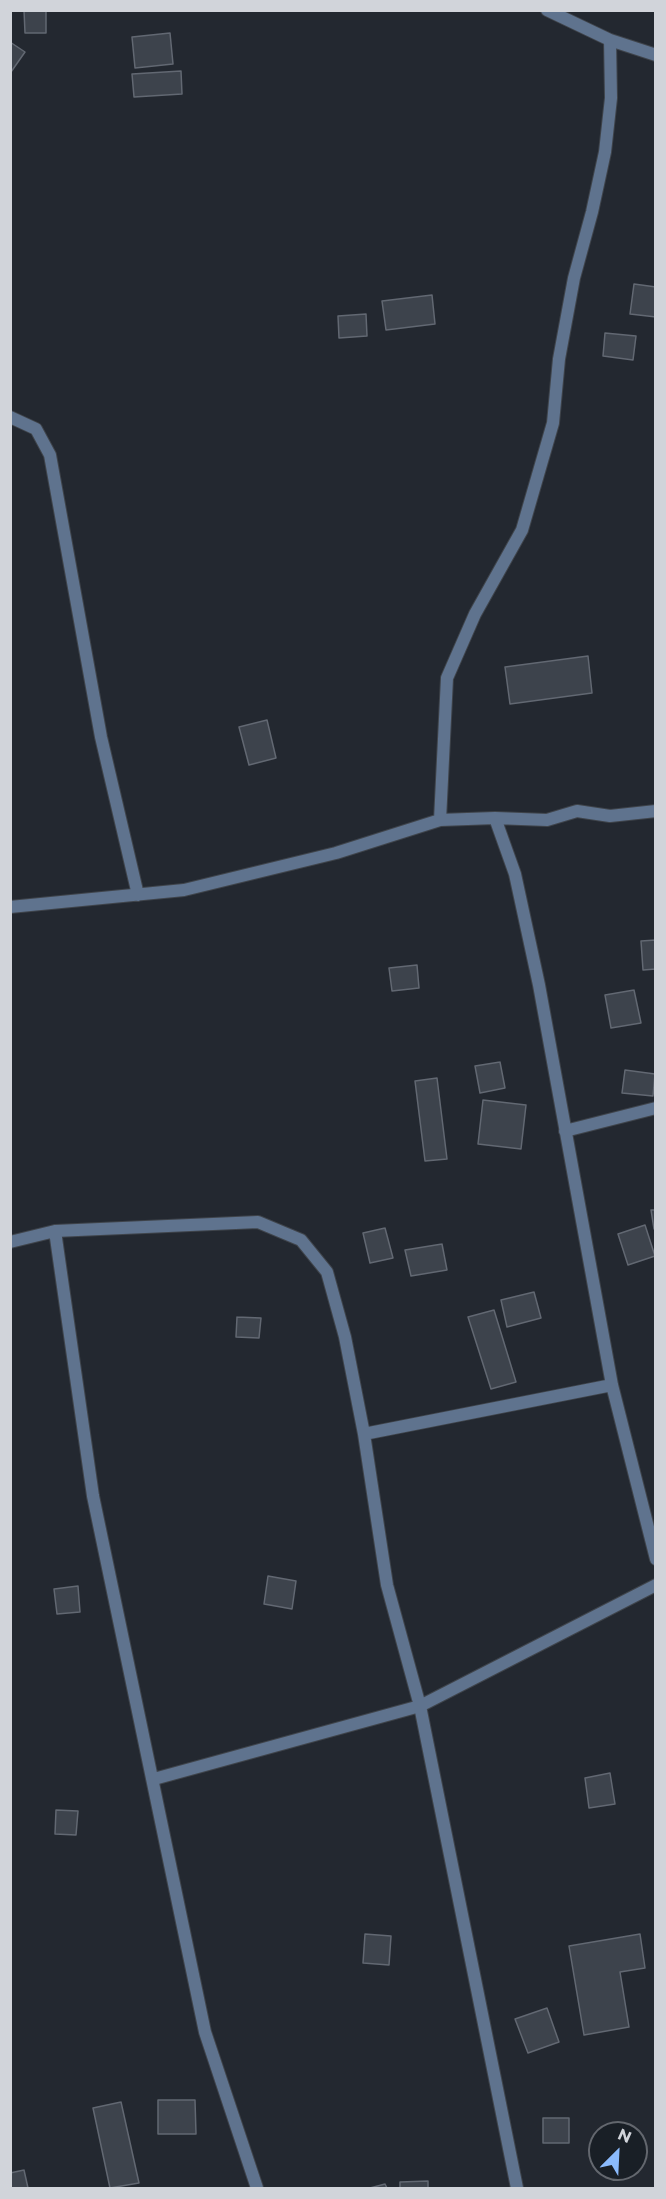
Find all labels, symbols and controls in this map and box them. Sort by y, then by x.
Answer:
north arrow [588,2121,648,2181]
text: N [615,2125,634,2147]

